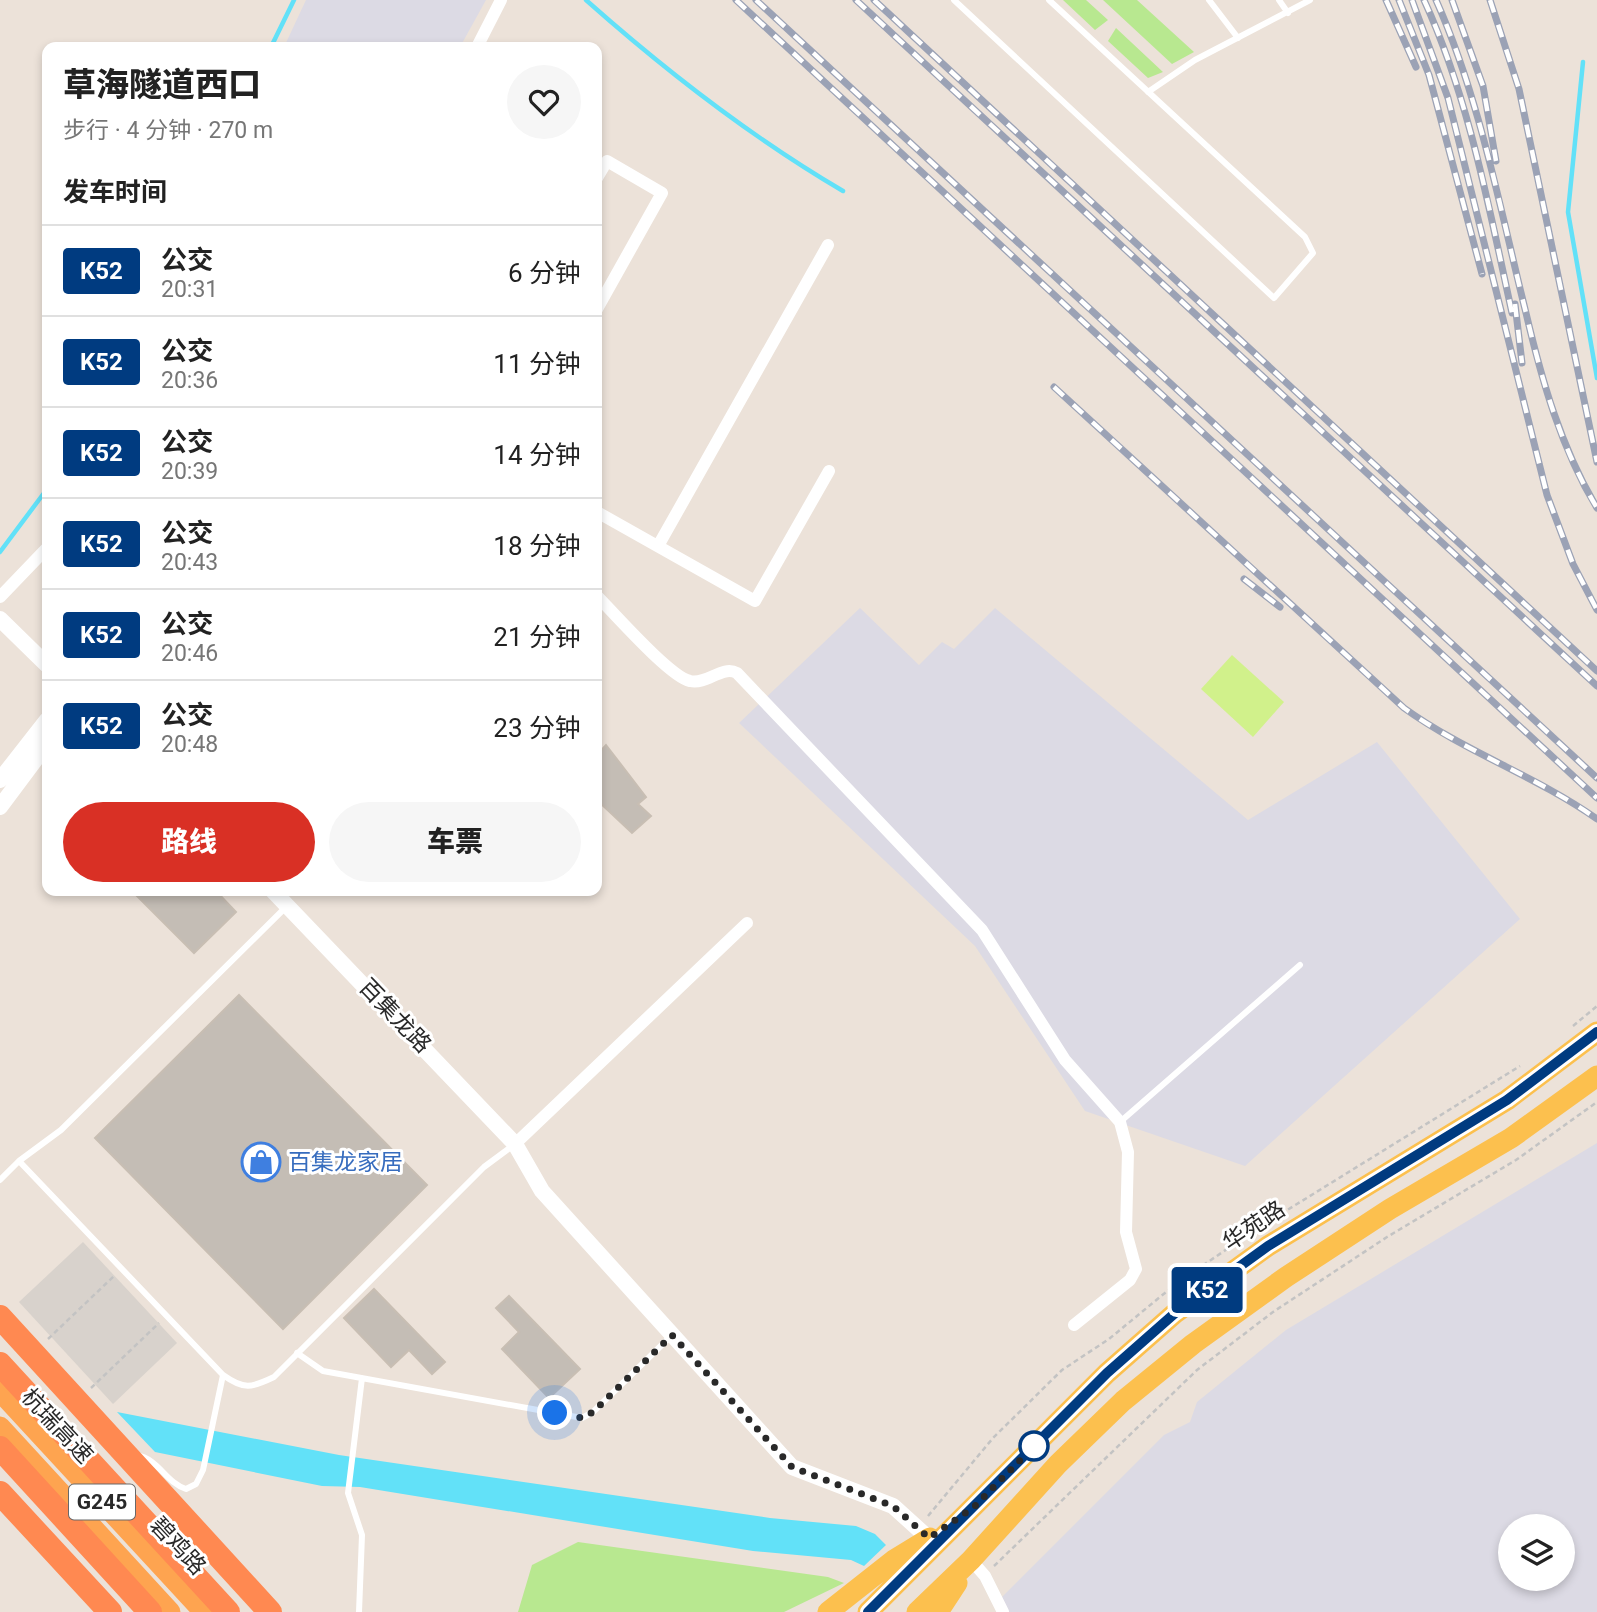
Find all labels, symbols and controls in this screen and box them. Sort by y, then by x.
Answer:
text: 草海隧道西口 [63,65,261,104]
button: heart [507,65,581,139]
text: 步行 · 4 分钟 · 270 m [63,117,273,144]
text: 发车时间 [63,177,167,207]
text: 公交 [161,245,213,275]
text: K52 [80,257,123,285]
text: 6 分钟 [508,258,581,288]
text: 20:31 [161,276,218,303]
text: 公交 [161,336,213,366]
text: K52 [80,348,123,376]
text: 11 分钟 [493,349,581,379]
text: 20:36 [161,367,218,394]
text: 公交 [161,427,213,457]
text: K52 [80,439,123,467]
text: 14 分钟 [493,440,581,470]
text: 20:39 [161,458,218,485]
text: 公交 [161,518,213,548]
text: K52 [80,530,123,558]
text: 18 分钟 [493,531,581,561]
text: 20:43 [161,549,218,576]
text: 公交 [161,609,213,639]
text: K52 [80,621,123,649]
text: 21 分钟 [493,622,581,652]
text: 20:46 [161,640,218,667]
text: 公交 [161,700,213,730]
text: K52 [80,712,123,740]
text: 23 分钟 [493,713,581,743]
text: 20:48 [161,731,218,758]
button: 路线 [63,802,315,882]
button: 车票 [329,802,581,882]
street label: 百集龙路 [353,974,437,1058]
shop icon: 百集龙家居 [240,1141,282,1183]
place label: 百集龙家居 [288,1149,403,1176]
street label: 华苑路 [1218,1196,1290,1256]
line badge: K52 [1167,1267,1247,1313]
text: K52 [1186,1276,1228,1304]
street label: 杭瑞高速 [16,1383,98,1469]
your location [537,1395,572,1430]
unlabelled marker [1019,1431,1049,1461]
road number: G245 [69,1484,135,1520]
street label: 碧鸡路 [145,1512,211,1580]
map controls [1498,1514,1575,1591]
button: layers [1498,1514,1575,1591]

